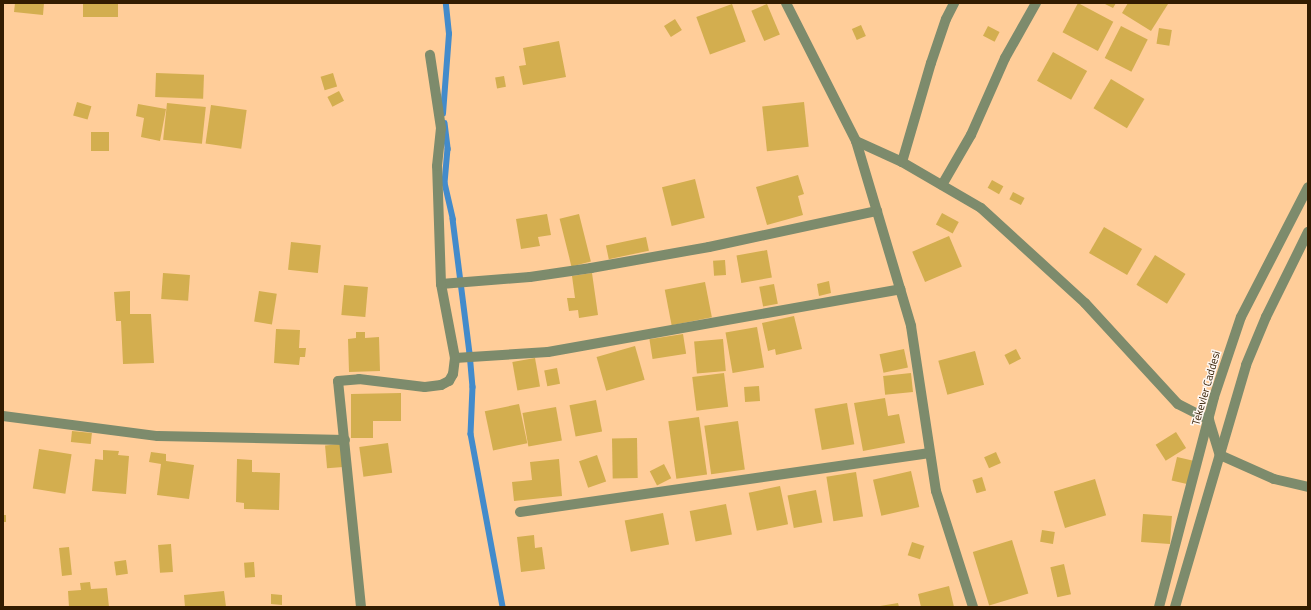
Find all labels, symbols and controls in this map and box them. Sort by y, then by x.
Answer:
street label: Tekevler Caddesi [1189,349,1223,427]

